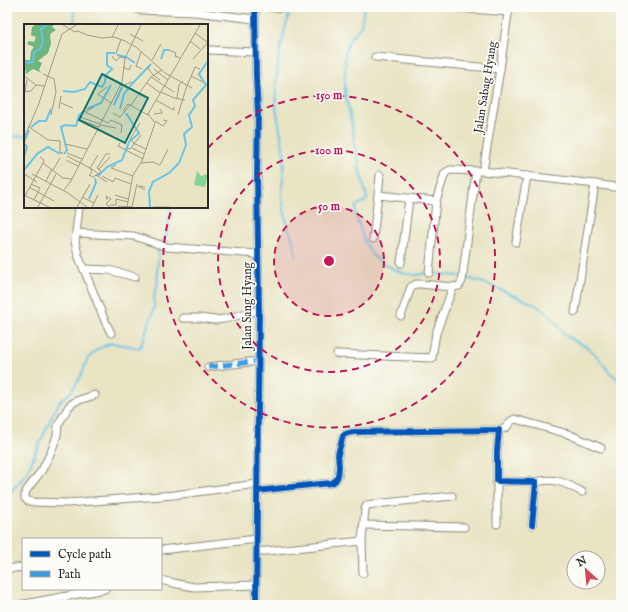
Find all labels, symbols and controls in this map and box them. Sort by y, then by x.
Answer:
inset map [24,24,208,208]
street label: Jalan Sabag Hyang [470,39,501,136]
text: 150 m [316,88,343,103]
text: 100 m [315,143,344,158]
text: 50 m [318,199,341,214]
centre of rings [322,254,336,268]
street label: Jalan Sang Hyang [240,261,256,352]
legend [22,538,162,590]
text: Cycle path [58,547,112,563]
north arrow [566,550,606,590]
text: N [574,553,590,571]
text: Path [58,567,81,582]

